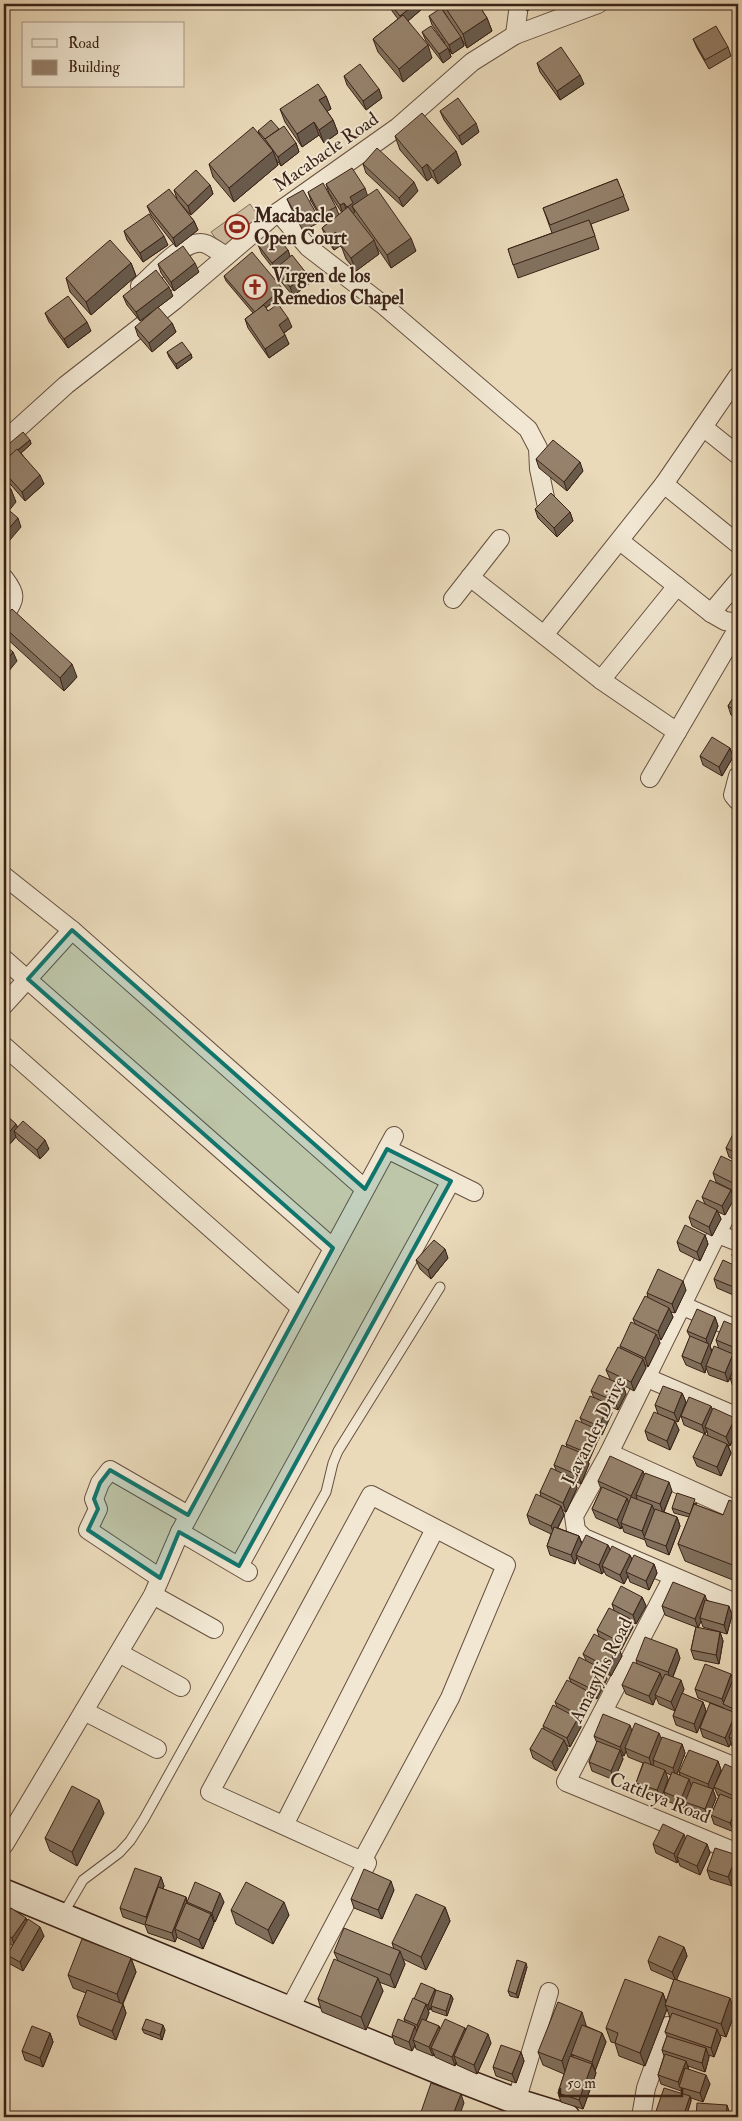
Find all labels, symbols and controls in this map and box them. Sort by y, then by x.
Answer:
legend [22,22,185,88]
text: Road [68,34,100,53]
text: Building [68,58,120,77]
street label: Macabacle Road [269,107,384,197]
place label: Macabacle Open Court [253,204,348,251]
sports icon: Macabacle Open Court [224,214,250,240]
place label: Virgen de los Remedios Chapel [271,264,404,311]
church icon: Virgen de los Remedios Chapel [242,274,268,300]
street label: Lavander Drive [556,1373,632,1489]
street label: Amaryllis Road [564,1613,638,1728]
street label: Cattleya Road [606,1767,714,1829]
scale bar [560,2066,682,2098]
text: 50 m [567,2074,596,2093]

